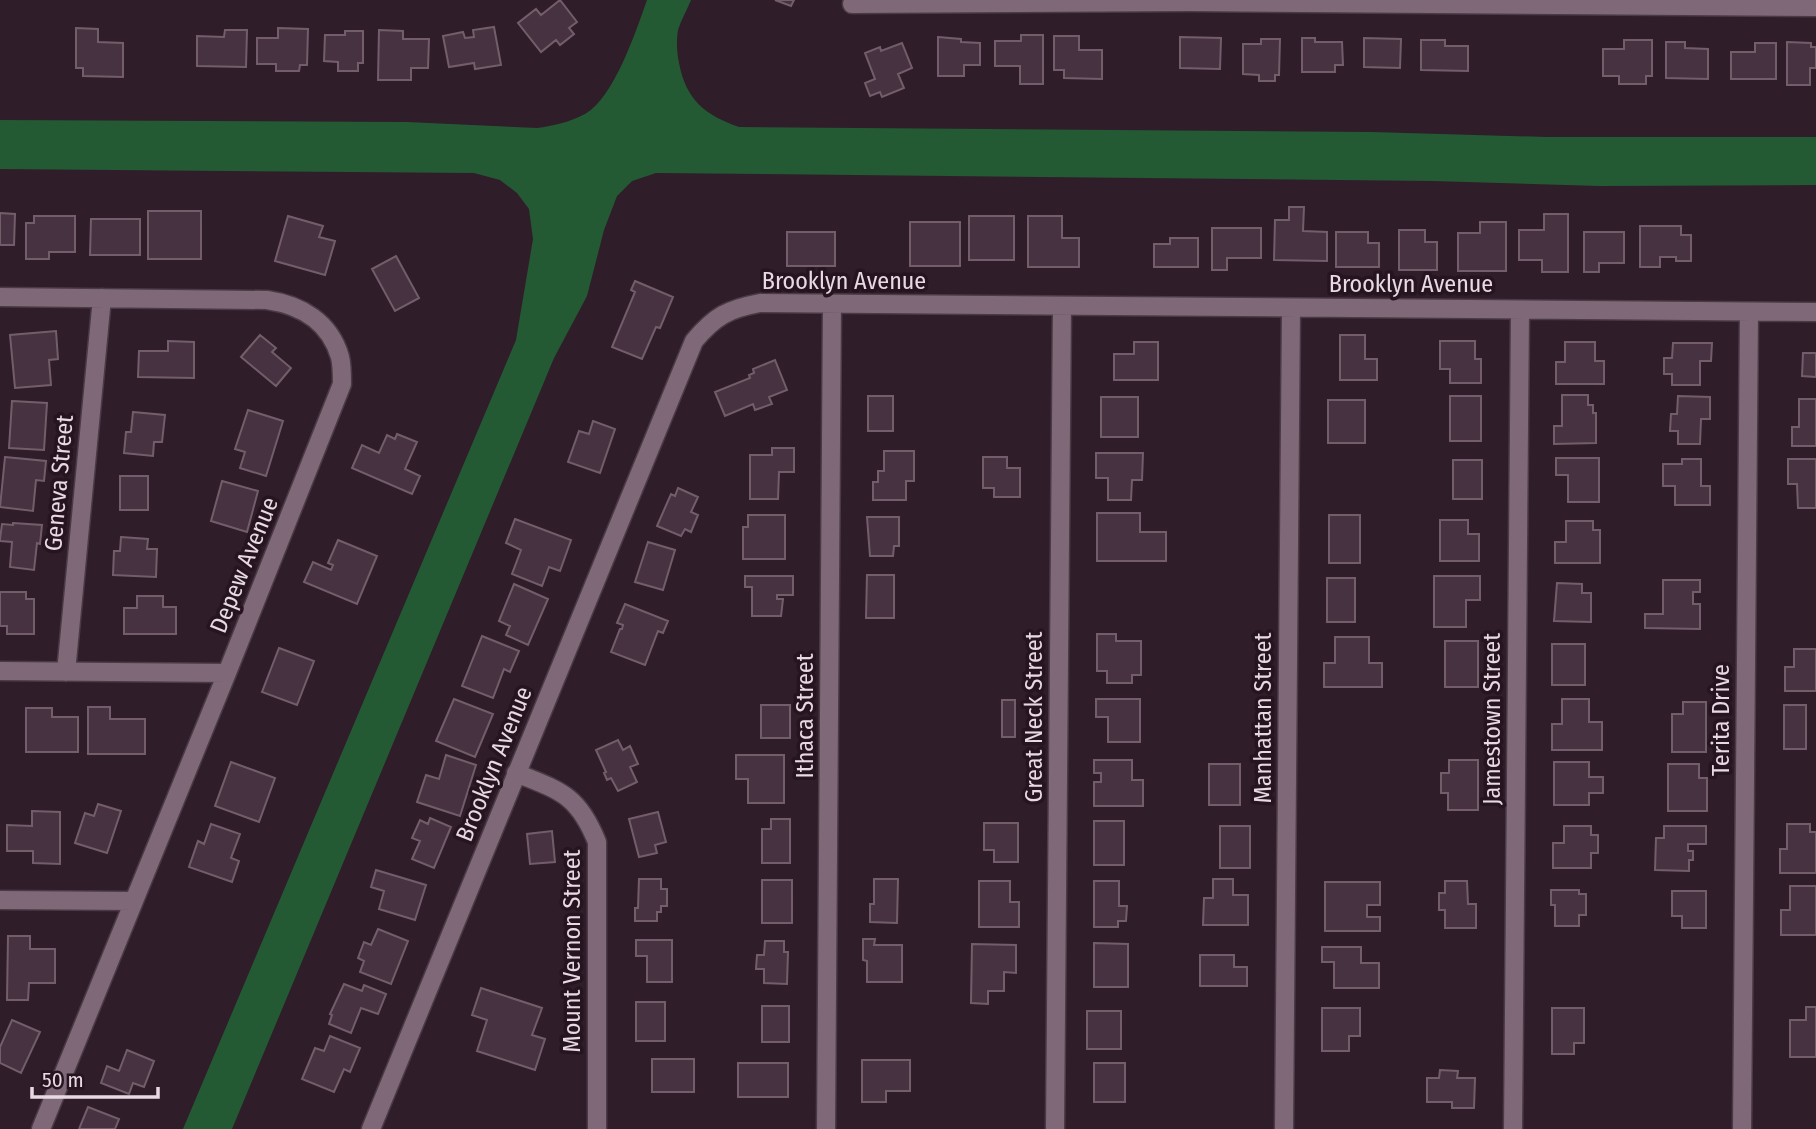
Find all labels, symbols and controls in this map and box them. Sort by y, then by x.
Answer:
street label: Brooklyn Avenue [762,267,926,295]
street label: Brooklyn Avenue [1329,270,1493,298]
street label: Geneva Street [39,414,79,552]
street label: Depew Avenue [204,493,284,637]
street label: Great Neck Street [1020,631,1048,802]
street label: Manhattan Street [1249,633,1277,803]
street label: Jamestown Street [1478,633,1506,805]
street label: Ithaca Street [791,653,819,779]
street label: Terita Drive [1707,664,1735,776]
street label: Brooklyn Avenue [450,683,538,845]
street label: Mount Vernon Street [558,849,586,1052]
scale bar [32,1056,158,1100]
text: 50 m [42,1067,84,1093]

